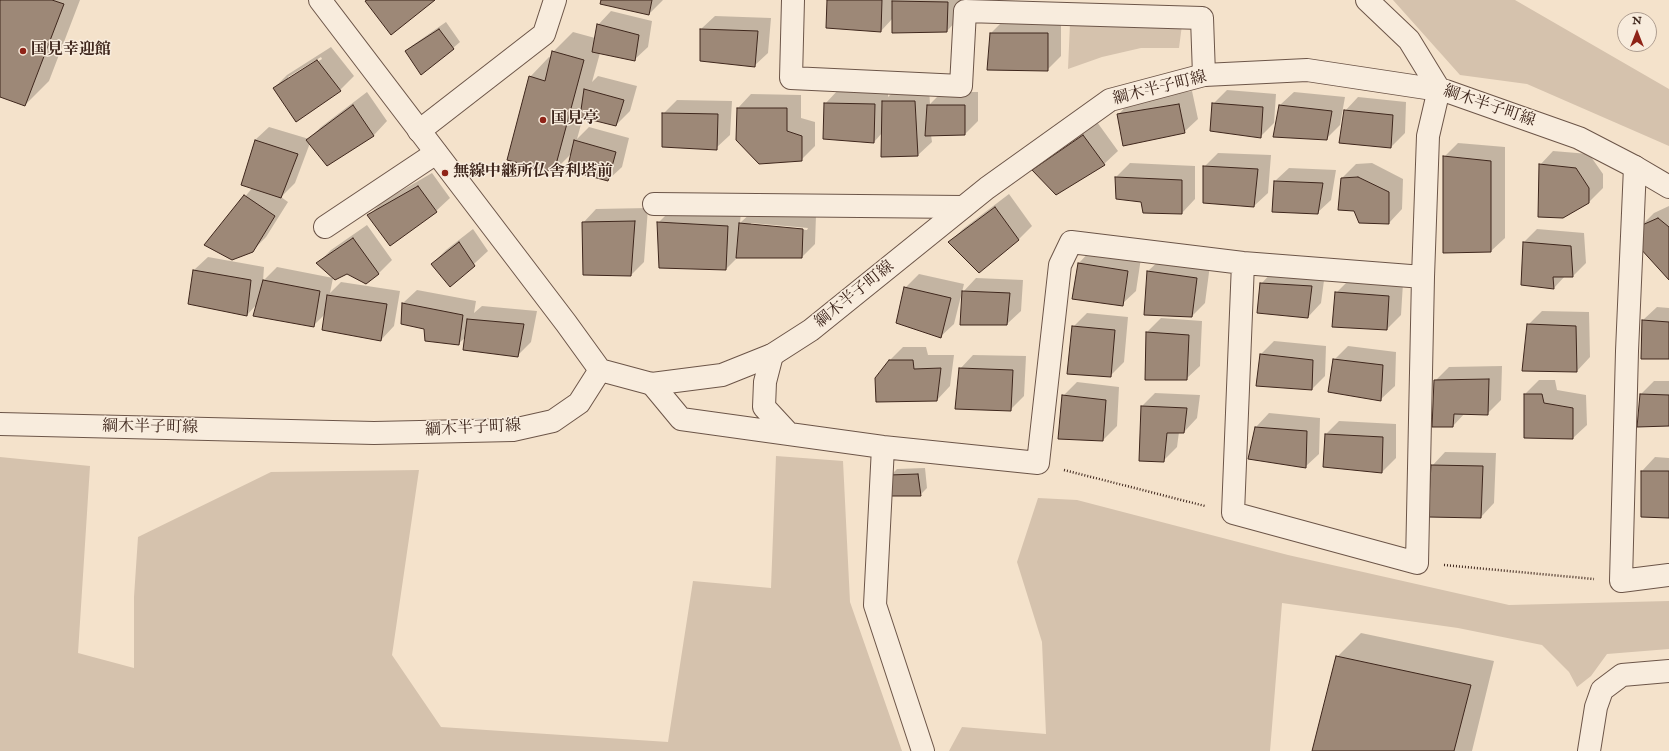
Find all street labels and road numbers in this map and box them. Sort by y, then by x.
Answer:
street label: 綱木半子町線 [1111,68,1209,110]
street label: 綱木半子町線 [1440,82,1538,132]
street label: 綱木半子町線 [812,257,898,333]
street label: 綱木半子町線 [425,417,521,441]
street label: 綱木半子町線 [102,418,198,438]

